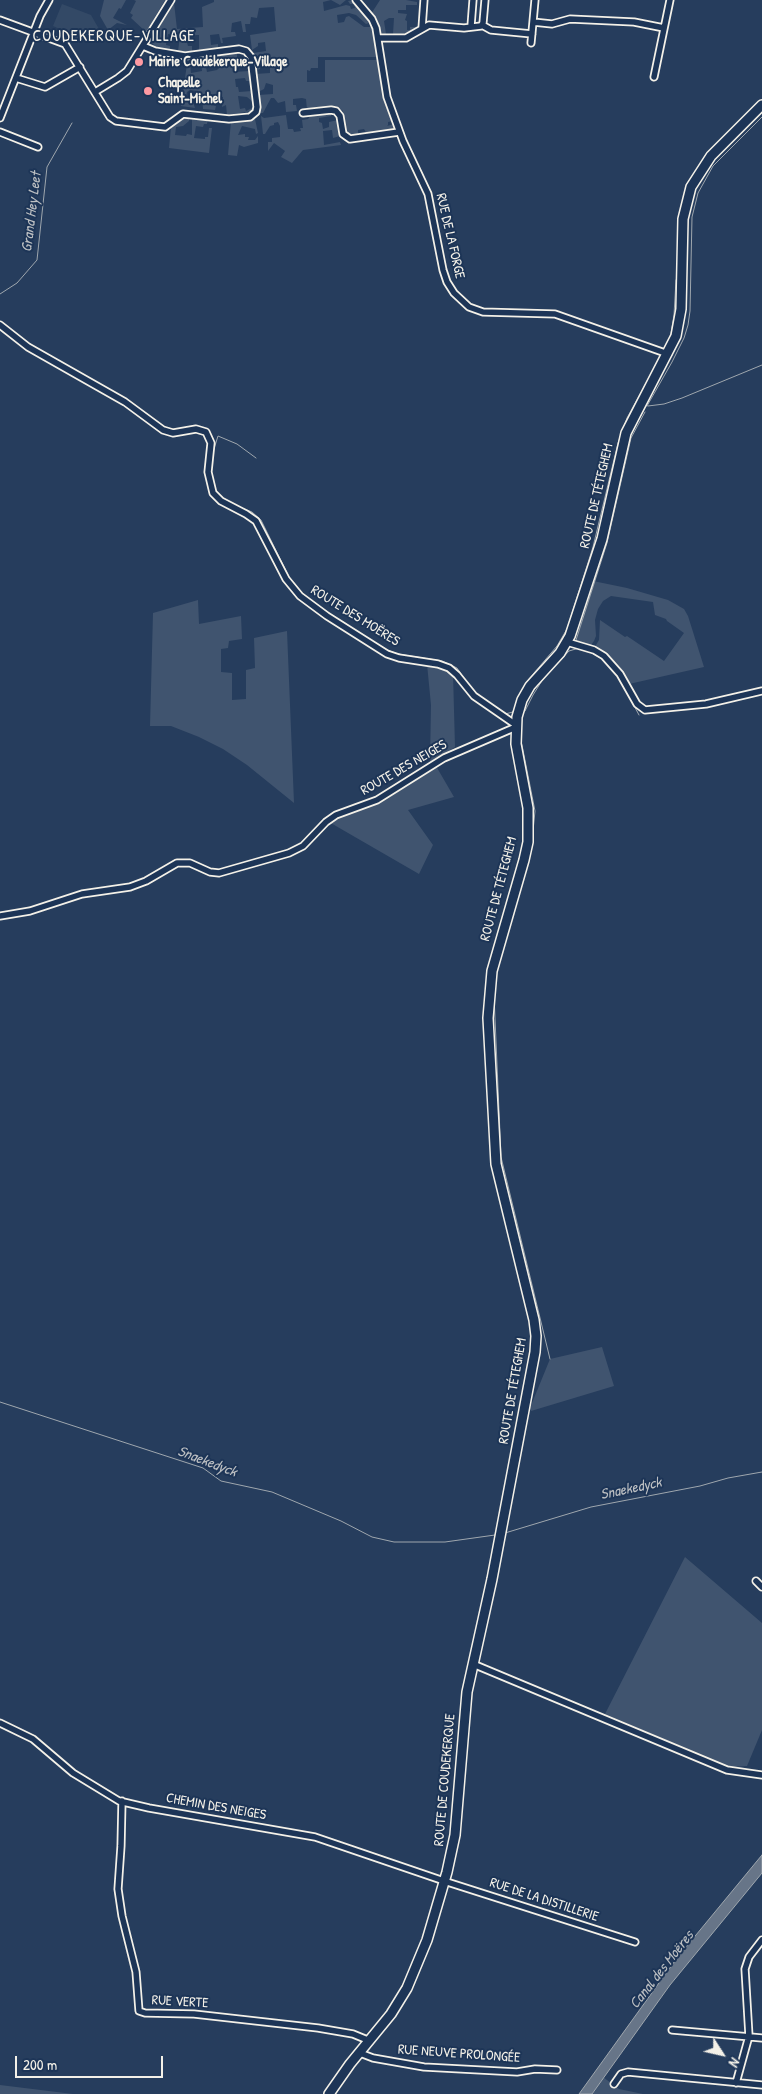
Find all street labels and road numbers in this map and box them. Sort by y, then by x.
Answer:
street label: RUE DE LA FORGE [432,192,468,280]
street label: ROUTE DE TÉTEGHEM [577,442,617,550]
street label: ROUTE DES MOËRES [307,582,403,650]
street label: ROUTE DES NEIGES [358,737,450,799]
street label: ROUTE DE TÉTEGHEM [477,835,521,943]
street label: ROUTE DE TÉTEGHEM [495,1337,531,1445]
street label: ROUTE DE COUDEKERQUE [431,1713,459,1847]
street label: CHEMIN DES NEIGES [165,1790,267,1824]
street label: RUE DE LA DISTILLERIE [487,1874,601,1926]
street label: RUE VERTE [151,1992,209,2012]
street label: RUE NEUVE PROLONGÉE [397,2041,521,2067]

